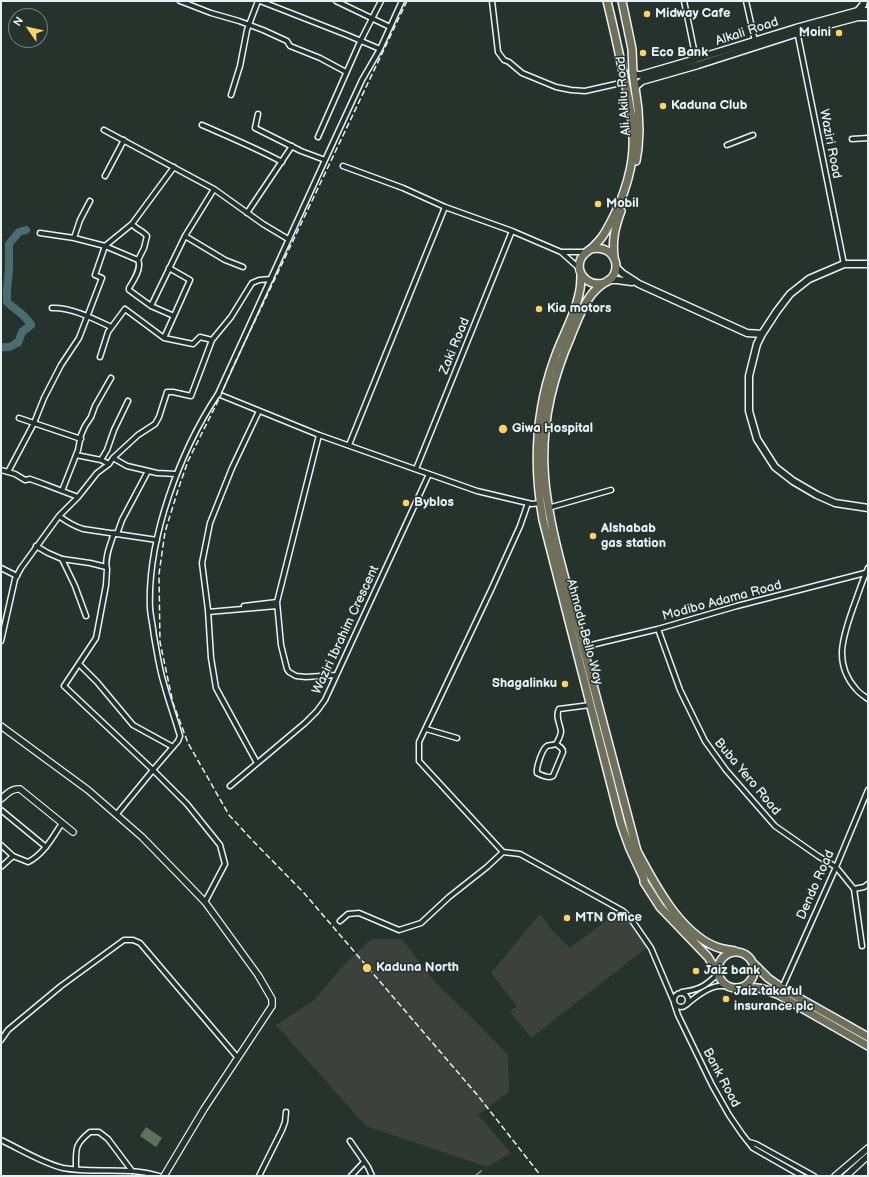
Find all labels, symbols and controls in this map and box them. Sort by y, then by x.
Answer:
place label: Midway Cafe [655,6,731,22]
north arrow [8,8,48,48]
marker: Midway Cafe [642,9,652,19]
text: N [11,15,26,29]
street label: Alkali Road [714,15,780,49]
place label: Moini [799,25,831,41]
marker: Moini [834,28,844,38]
place label: Eco Bank [651,45,708,61]
marker: Eco Bank [638,48,648,58]
street label: Ali Akilu Road [613,56,635,136]
place label: Kaduna Club [671,98,747,114]
marker: Kaduna Club [658,101,668,111]
street label: Waziri Road [816,108,844,180]
place label: Mobil [606,196,639,212]
marker: Mobil [593,199,603,209]
place label: Kia motors [547,301,611,317]
marker: Kia motors [534,304,544,314]
street label: Zaki Road [437,315,473,377]
place label: Giwa Hospital [512,421,593,437]
marker: Giwa Hospital [497,423,509,435]
place label: Byblos [414,495,454,511]
marker: Byblos [401,498,411,508]
place label: Alshabab gas station [601,521,666,552]
marker: Alshabab gas station [588,531,598,541]
street label: Waziri Ibrahim Crescent [309,563,383,697]
street label: Ahmadu Bello Way [562,577,606,687]
street label: Modibo Adama Road [661,578,783,624]
place label: Shagalinku [492,676,557,692]
marker: Shagalinku [560,679,570,689]
street label: Buba Yero Road [710,735,784,819]
street label: Dendo Road [794,848,838,922]
place label: MTN Office [575,910,642,926]
marker: MTN Office [562,913,572,923]
place label: Kaduna North [376,960,459,976]
marker: Kaduna North [361,962,373,974]
place label: Jaiz bank [704,963,760,979]
marker: Jaiz bank [691,966,701,976]
place label: Jaiz takaful insurance plc [734,984,814,1015]
marker: Jaiz takaful insurance plc [721,994,731,1004]
street label: Bank Road [699,1046,743,1110]

